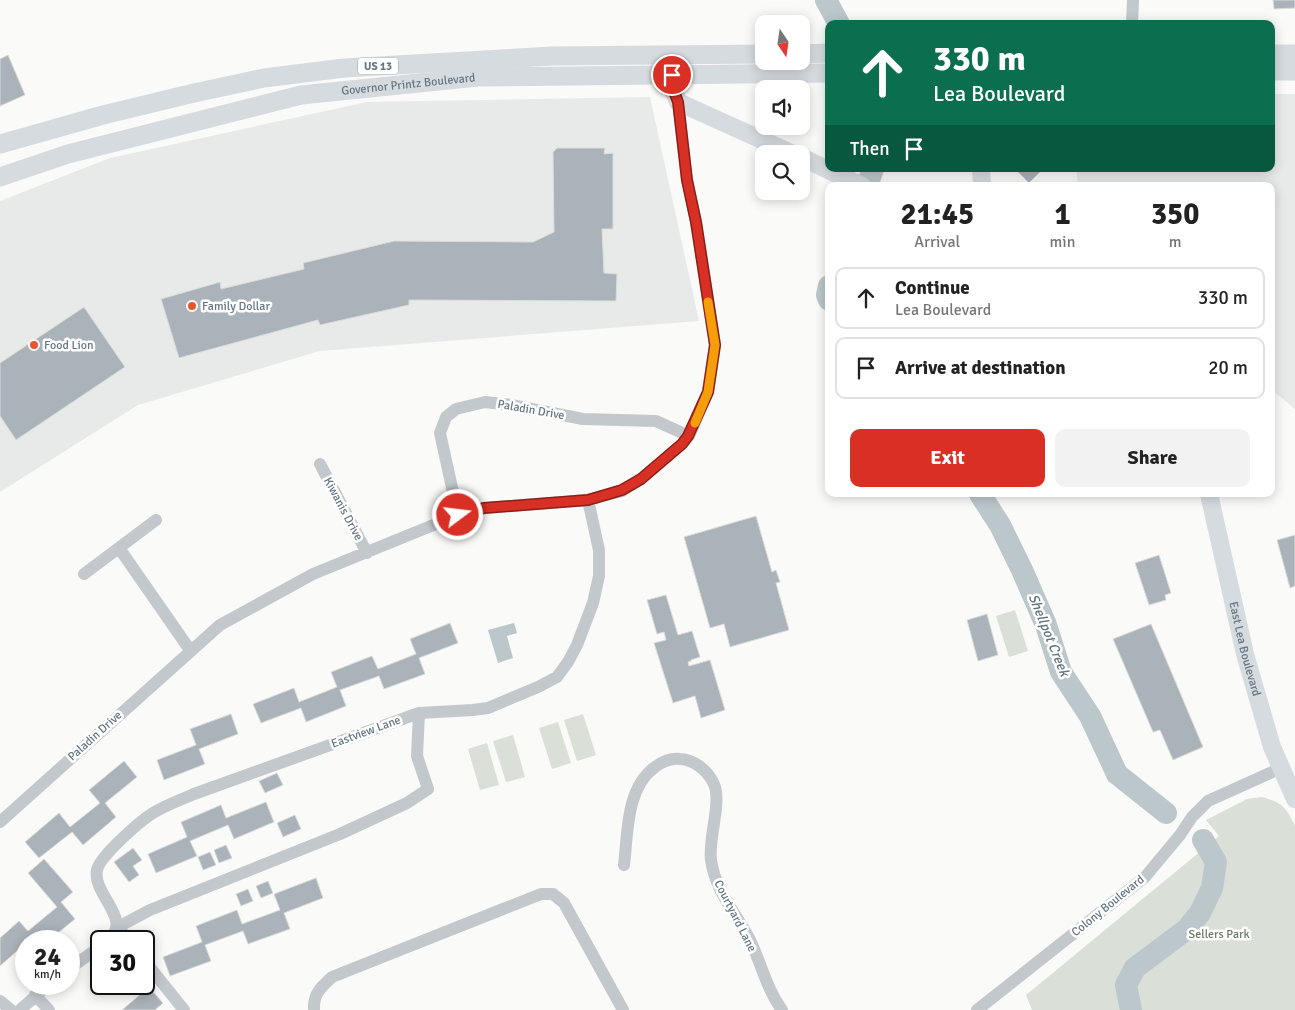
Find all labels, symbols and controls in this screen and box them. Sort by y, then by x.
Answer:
north arrow [755,15,810,70]
map controls [755,15,810,200]
text: 330 m [933,37,1026,80]
icon: ahead [850,40,915,105]
pin [651,54,693,96]
road number: US 13 [358,58,398,74]
icon: arrive [658,61,686,89]
street label: Governor Printz Boulevard [341,70,476,98]
button: sound [755,80,810,135]
text: Lea Boulevard [933,80,1065,107]
icon: arrive [900,135,928,163]
text: Then [850,137,890,161]
button: search [755,145,810,200]
text: 21:45 [900,196,974,233]
text: 1 [1054,196,1071,233]
text: 350 [1151,196,1199,233]
text: Arrival [914,232,960,252]
text: min [1050,232,1075,252]
text: m [1169,232,1182,252]
text: Continue [895,276,970,300]
icon: ahead [852,284,880,312]
text: 330 m [1198,286,1248,310]
place label: Family Dollar [202,299,270,314]
marker: Family Dollar [186,300,198,312]
text: Lea Boulevard [895,300,991,320]
place label: Food Lion [44,338,93,353]
marker: Food Lion [28,339,40,351]
icon: arrive [852,354,880,382]
text: Arrive at destination [895,356,1066,380]
text: 20 m [1208,356,1248,380]
street label: Paladin Drive [496,397,566,423]
button: Exit [850,429,1045,487]
button: Share [1055,429,1250,487]
street label: Kiwanis Drive [320,475,366,543]
position arrow [431,488,483,540]
water label: Shellpot Creek [1025,591,1074,681]
street label: East Lea Boulevard [1226,600,1264,698]
street label: Paladin Drive [65,708,125,764]
street label: Eastview Lane [329,712,403,752]
street label: Colony Boulevard [1069,872,1147,940]
street label: Courtyard Lane [710,878,760,954]
park label: Sellers Park [1189,927,1249,942]
speed limit sign: 30 [90,930,155,995]
text: 24 [34,941,61,972]
text: km/h [34,967,61,982]

